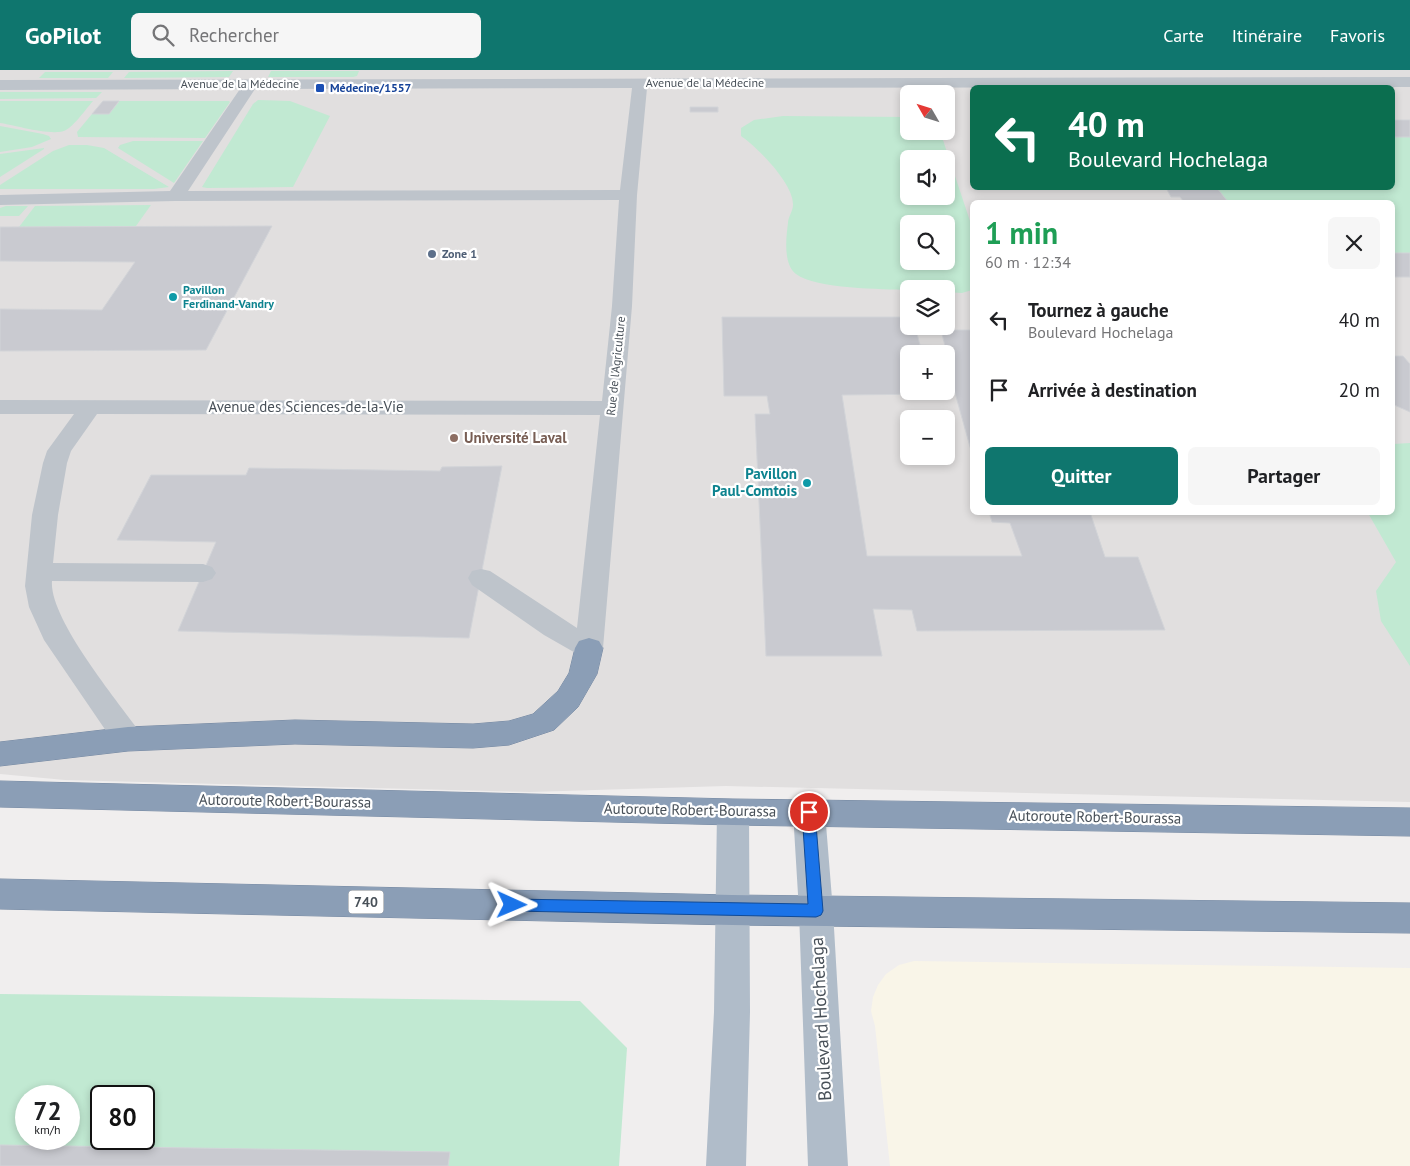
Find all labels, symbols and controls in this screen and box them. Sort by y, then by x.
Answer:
search box [131,13,481,58]
text: GoPilot [25,20,101,51]
icon: search [149,21,177,49]
text: Rechercher [189,23,279,47]
text: Carte [1163,24,1204,47]
text: Itinéraire [1232,24,1302,47]
text: Favoris [1330,24,1385,47]
street label: Avenue de la Médecine [646,75,764,90]
street label: Avenue de la Médecine [181,76,299,91]
place label: Médecine/1557 [330,80,412,95]
marker: Médecine/1557 [314,82,326,94]
north arrow [900,85,955,140]
map controls [900,85,955,465]
text: 40 m [1068,101,1145,147]
icon: left [985,105,1050,170]
text: Boulevard Hochelaga [1068,145,1268,173]
button: sound [900,150,955,205]
text: 1 min [985,213,1058,252]
button: search [900,215,955,270]
button: close [1328,217,1380,269]
place label: Zone 1 [442,246,477,261]
marker: Zone 1 [426,248,438,260]
text: 60 m · 12:34 [985,252,1071,272]
button: layers [900,280,955,335]
place label: Pavillon Ferdinand-Vandry [183,282,274,311]
marker: Pavillon Ferdinand-Vandry [167,291,179,303]
text: Tournez à gauche [1028,298,1169,322]
icon: left [985,306,1013,334]
text: 40 m [1339,308,1380,332]
street label: Rue de l'Agriculture [603,315,628,416]
text: Boulevard Hochelaga [1028,322,1174,342]
button: + [900,345,955,400]
icon: arrive [985,376,1013,404]
text: Arrivée à destination [1028,378,1197,402]
text: 20 m [1339,378,1380,402]
street label: Avenue des Sciences-de-la-Vie [208,397,404,416]
button: − [900,410,955,465]
place label: Université Laval [464,428,567,447]
marker: Université Laval [448,432,460,444]
button: Quitter [985,447,1178,505]
button: Partager [1188,447,1380,505]
place label: Pavillon Paul-Comtois [712,464,797,500]
marker: Pavillon Paul-Comtois [801,477,813,489]
street label: Autoroute Robert-Bourassa [199,789,371,812]
pin [788,791,830,833]
street label: Autoroute Robert-Bourassa [604,798,776,821]
icon: arrive [795,798,823,826]
street label: Autoroute Robert-Bourassa [1009,805,1181,828]
position arrow [485,878,537,930]
road number: 740 [348,890,384,914]
street label: Boulevard Hochelaga [805,937,836,1101]
speed limit sign: 80 [90,1085,155,1150]
text: 72 [33,1095,62,1127]
text: km/h [34,1122,61,1137]

